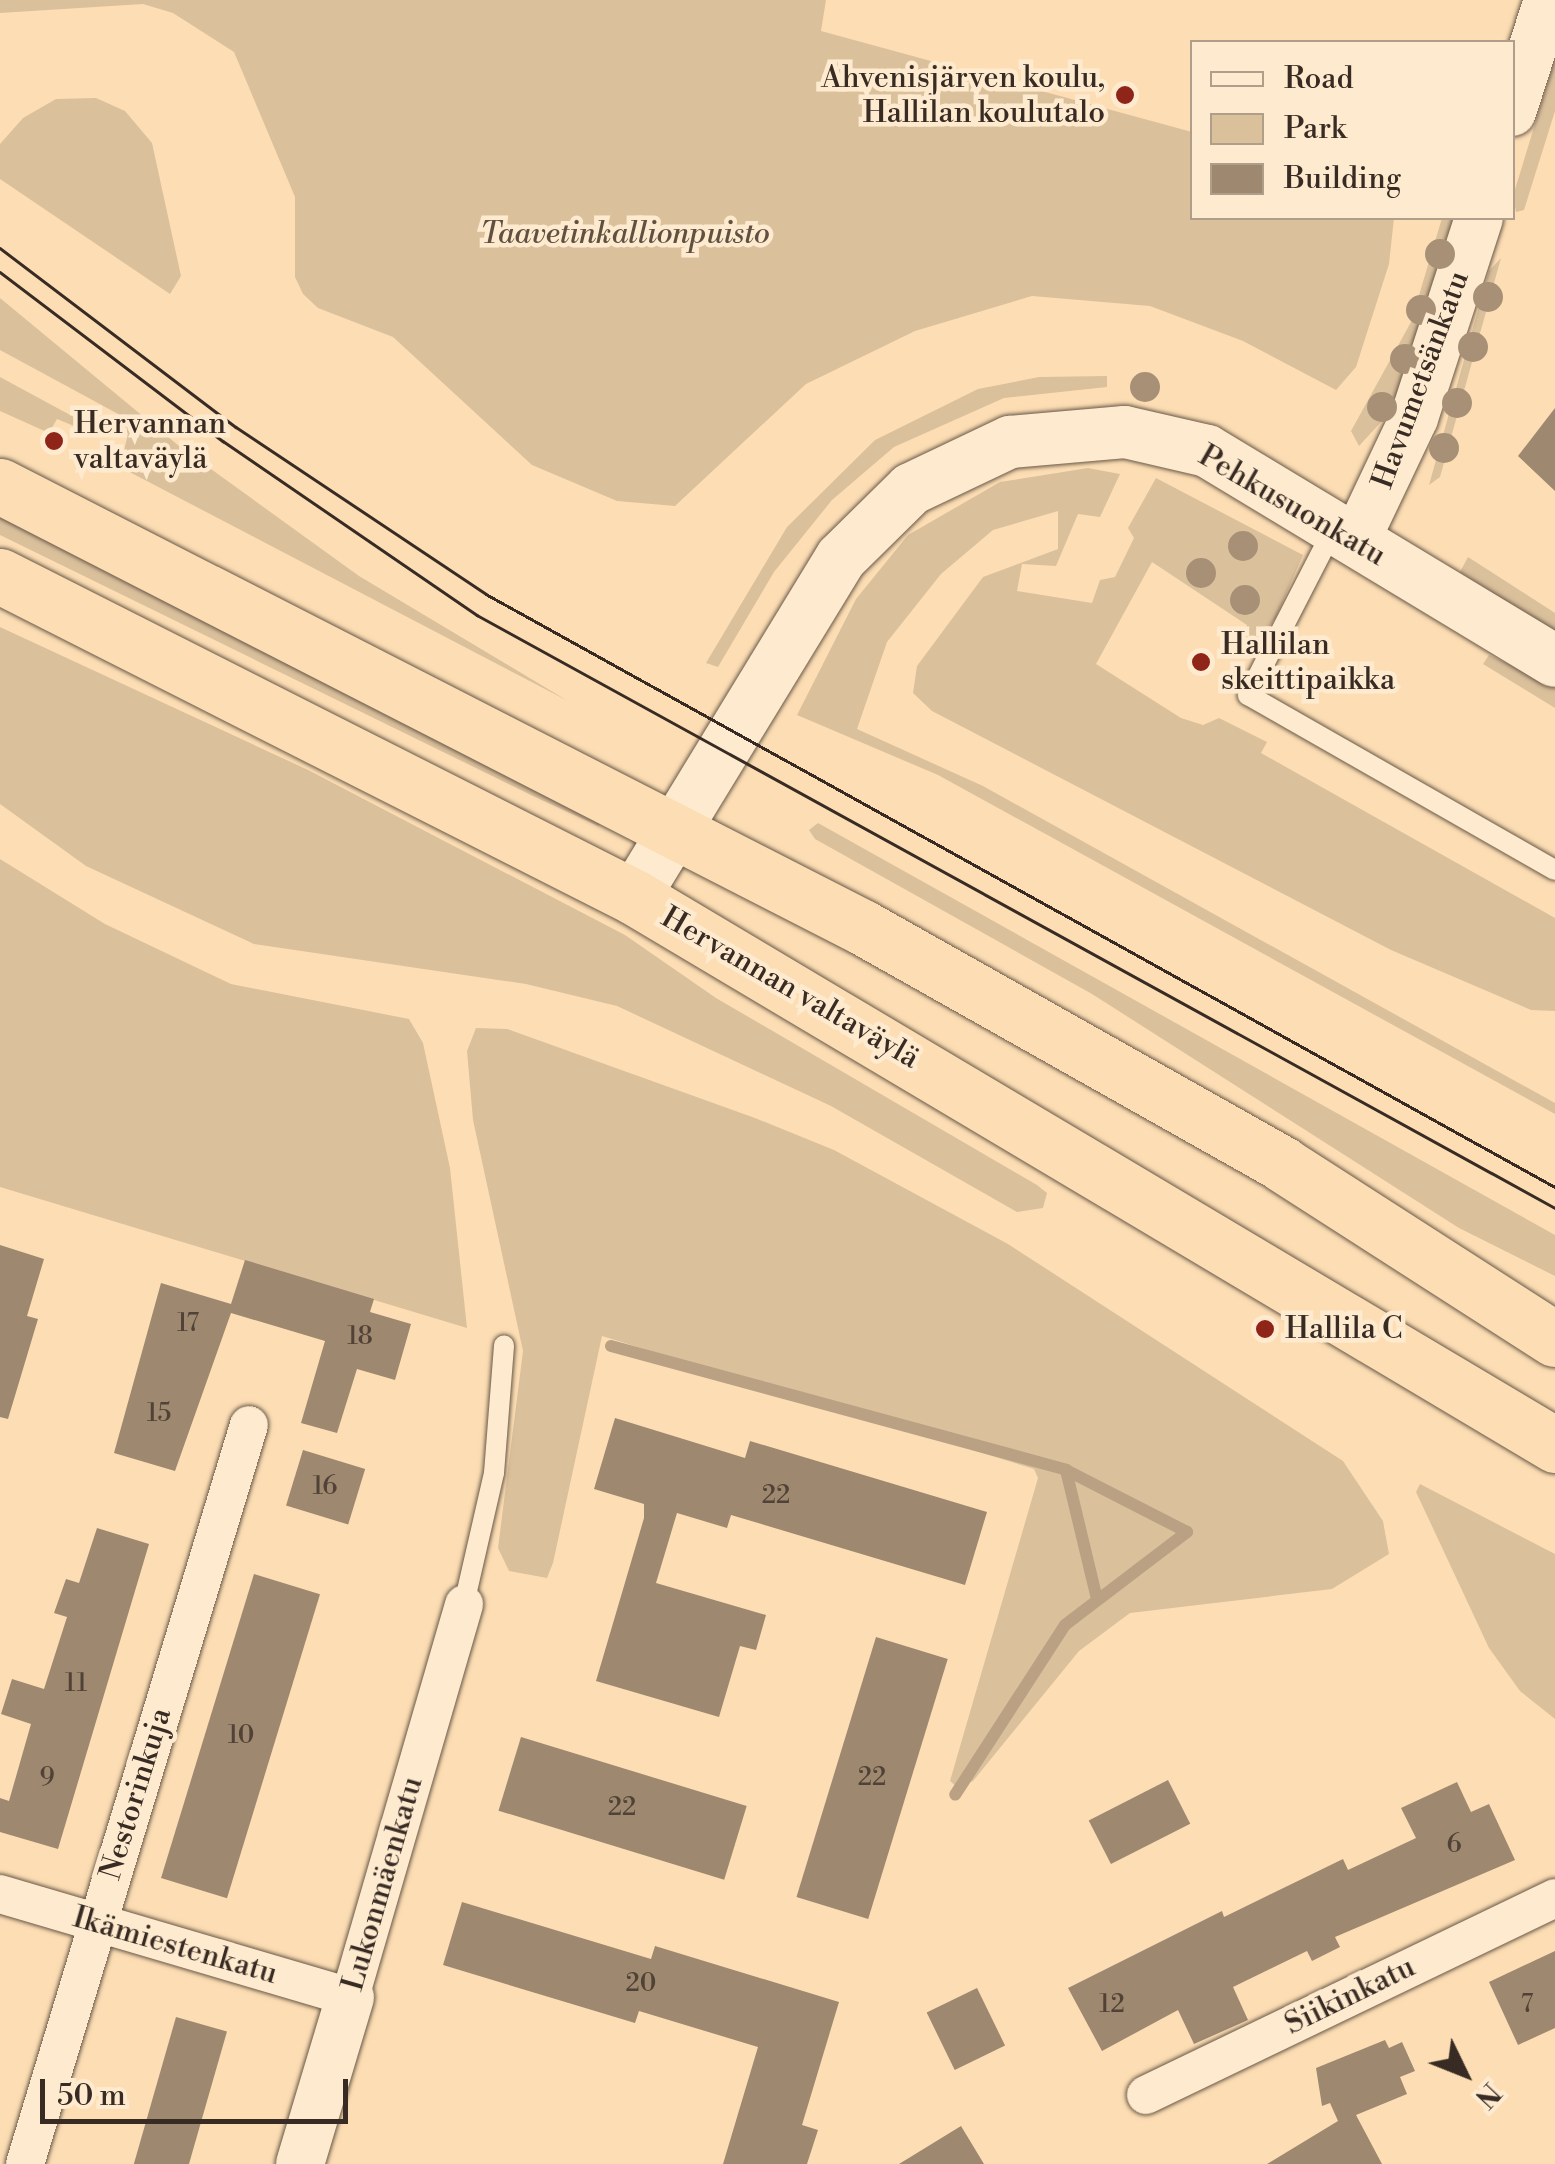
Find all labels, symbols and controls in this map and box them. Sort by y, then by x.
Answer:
legend [1190,40,1515,220]
place label: Ahvenisjärven koulu, Hallilan koulutalo [821,60,1105,130]
text: Road [1284,60,1354,98]
marker: Ahvenisjärven koulu, Hallilan koulutalo [1114,84,1136,106]
text: Park [1284,110,1346,148]
text: Building [1284,160,1401,198]
park label: Taavetinkallionpuisto [480,216,770,252]
street label: Havumetsänkatu [1365,266,1477,494]
place label: Hervannan valtaväylä [74,406,226,476]
marker: Hervannan valtaväylä [43,430,65,452]
street label: Pehkusuonkatu [1192,438,1392,574]
place label: Hallilan skeittipaikka [1221,627,1395,698]
marker: Hallilan skeittipaikka [1190,651,1212,673]
street label: Hervannan valtaväylä [655,899,925,1077]
house number: 17 [177,1309,199,1339]
place label: Hallila C [1285,1311,1403,1347]
marker: Hallila C [1254,1318,1276,1340]
house number: 18 [347,1322,373,1352]
house number: 15 [147,1399,171,1429]
house number: 16 [312,1472,338,1502]
house number: 22 [762,1481,790,1511]
house number: 11 [65,1669,87,1699]
street label: Nestorinkuja [93,1704,179,1884]
house number: 10 [228,1721,254,1751]
house number: 9 [39,1763,55,1793]
house number: 22 [858,1763,886,1793]
street label: Lukonmäenkatu [335,1773,431,1995]
house number: 22 [608,1793,636,1823]
house number: 6 [1446,1830,1462,1860]
street label: Ikämiestenkatu [69,1900,281,1992]
street label: Siikinkatu [1279,1949,1421,2043]
house number: 20 [626,1969,656,1999]
house number: 12 [1099,1990,1125,2020]
house number: 7 [1521,1990,1533,2020]
north arrow [1415,2024,1515,2124]
scale bar [45,2059,352,2121]
text: N [1467,2075,1508,2115]
text: 50 m [57,2077,126,2115]

